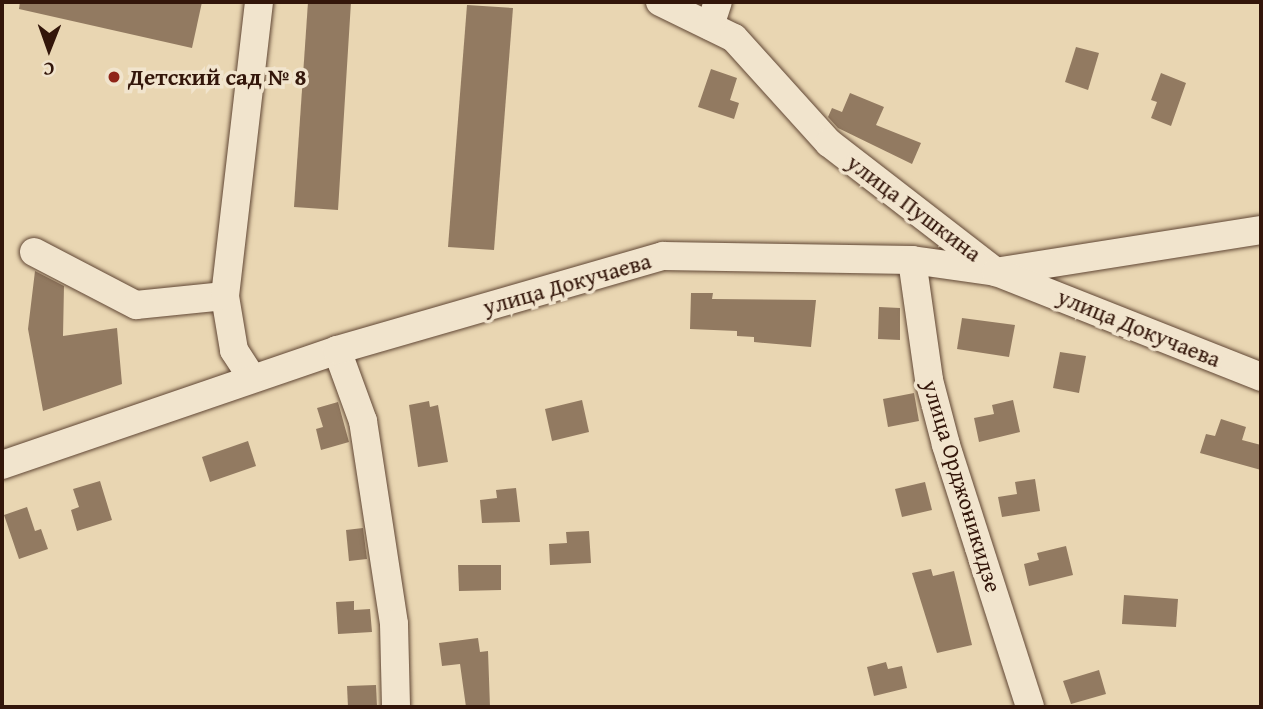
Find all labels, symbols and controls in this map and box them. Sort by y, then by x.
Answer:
north arrow [14,14,84,84]
text: С [43,56,54,84]
place label: Детский сад № 8 [128,63,306,91]
marker: Детский сад № 8 [106,69,122,85]
street label: улица Пушкина [841,149,987,267]
street label: улица Докучаева [480,247,654,321]
street label: улица Докучаева [1053,283,1225,373]
street label: улица Орджоникидзе [917,376,1007,596]

